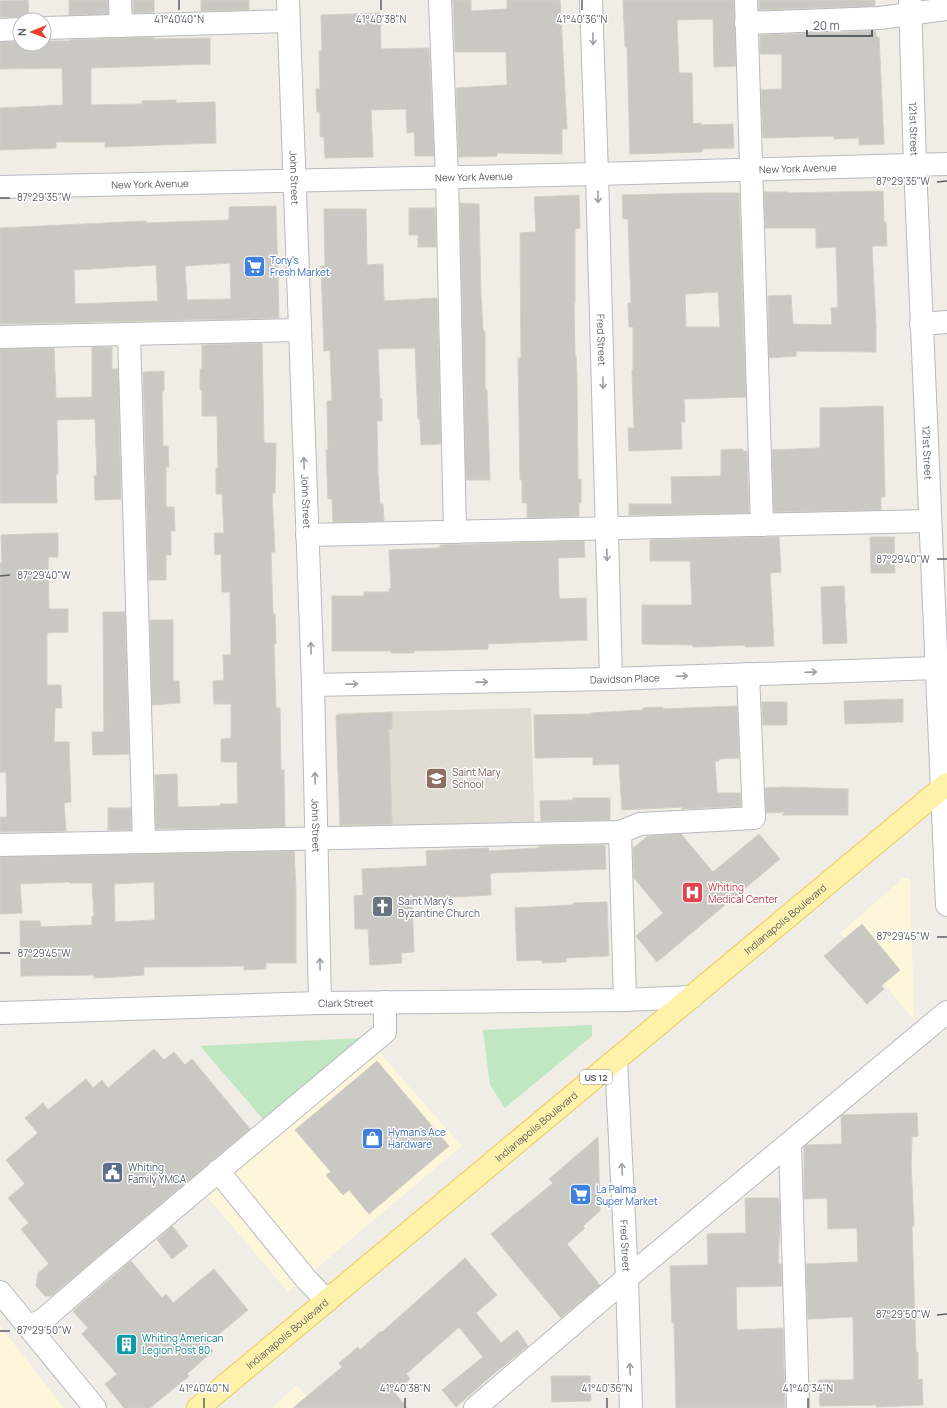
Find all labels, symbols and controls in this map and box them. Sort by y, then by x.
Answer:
north arrow [12,12,52,52]
text: 41°40'40"N [154,12,204,26]
text: 41°40'38"N [356,12,406,26]
text: 41°40'36"N [557,12,608,26]
scale bar [807,12,872,38]
text: 20 m [813,17,840,34]
text: N [14,28,29,36]
one-way arrow [589,32,596,45]
street label: 121st Street [906,102,922,156]
street label: John Street [287,151,302,205]
street label: New York Avenue [759,160,837,176]
street label: New York Avenue [435,169,513,185]
text: 87°29'35"W [876,174,931,188]
street label: New York Avenue [111,176,189,192]
text: 87°29'35"W [17,190,72,204]
one-way arrow [594,190,602,203]
supermarket icon: Tony's Fresh Market [241,253,267,279]
place label: Tony's Fresh Market [270,253,330,279]
street label: Fred Street [594,314,609,366]
one-way arrow [599,376,607,389]
street label: 121st Street [919,425,936,480]
one-way arrow [301,457,308,470]
street label: John Street [298,474,314,529]
one-way arrow [603,548,611,561]
text: 87°29'40"W [876,552,930,566]
text: 87°29'40"W [17,568,71,582]
one-way arrow [308,642,315,655]
one-way arrow [804,668,817,676]
street label: Davidson Place [590,670,660,686]
one-way arrow [675,673,688,680]
one-way arrow [475,678,488,685]
one-way arrow [345,680,358,688]
school or university icon: Saint Mary School [423,765,449,791]
place label: Saint Mary School [452,765,501,791]
one-way arrow [311,772,319,785]
street label: John Street [309,798,324,853]
hospital icon: Whiting Medical Center [679,880,705,906]
place label: Whiting Medical Center [708,880,778,906]
street label: Indianapolis Boulevard [741,881,829,957]
church icon: Saint Mary's Byzantine Church [370,894,396,920]
place label: Saint Mary's Byzantine Church [398,894,480,920]
text: 87°29'45"W [876,929,930,943]
text: 87°29'45"W [17,946,71,960]
one-way arrow [316,958,323,971]
street label: Clark Street [318,995,373,1010]
road number: US 12 [580,1070,612,1084]
street label: Indianapolis Boulevard [492,1088,580,1165]
shop icon: Hyman's Ace Hardware [359,1125,385,1151]
place label: Hyman's Ace Hardware [388,1125,446,1151]
public building icon: Whiting Family YMCA [100,1160,126,1186]
place label: Whiting Family YMCA [128,1160,187,1186]
one-way arrow [618,1163,625,1176]
supermarket icon: La Palma Super Market [568,1182,594,1208]
place label: La Palma Super Market [596,1182,658,1208]
street label: Fred Street [617,1220,634,1272]
street label: Indianapolis Boulevard [243,1295,331,1372]
text: 87°29'50"W [876,1307,931,1321]
text: 87°29'50"W [17,1323,72,1337]
building icon: Whiting American Legion Post 80 [114,1331,140,1357]
place label: Whiting American Legion Post 80 [142,1331,223,1357]
one-way arrow [626,1363,634,1376]
text: 41°40'40"N [179,1381,229,1395]
text: 41°40'38"N [380,1381,430,1395]
text: 41°40'36"N [582,1381,633,1395]
text: 41°40'34"N [783,1381,833,1395]

